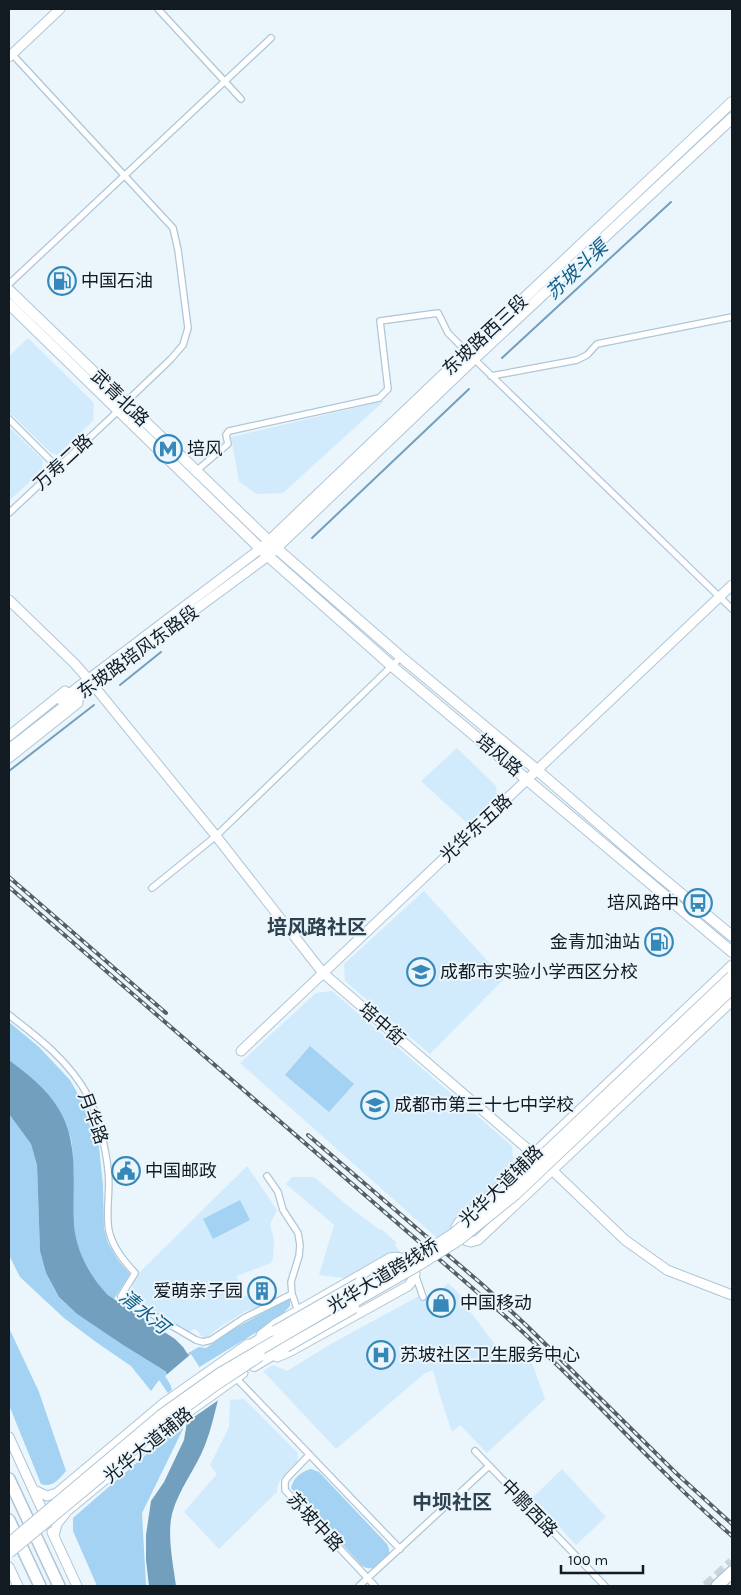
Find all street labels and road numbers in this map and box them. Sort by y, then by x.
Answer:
street label: 东坡路西三段 [438,290,532,380]
street label: 武青北路 [86,365,154,431]
street label: 万寿二路 [29,429,97,495]
street label: 东坡路培风东路段 [73,601,203,703]
street label: 培风路 [471,729,527,781]
street label: 光华东五路 [436,789,516,867]
street label: 培中街 [354,998,410,1050]
street label: 月华路 [73,1089,113,1147]
street label: 光华大道辅路 [455,1141,547,1231]
street label: 光华大道跨线桥 [323,1234,443,1318]
street label: 光华大道辅路 [99,1402,197,1488]
street label: 中鹏西路 [496,1474,562,1542]
street label: 苏坡中路 [282,1488,348,1556]

